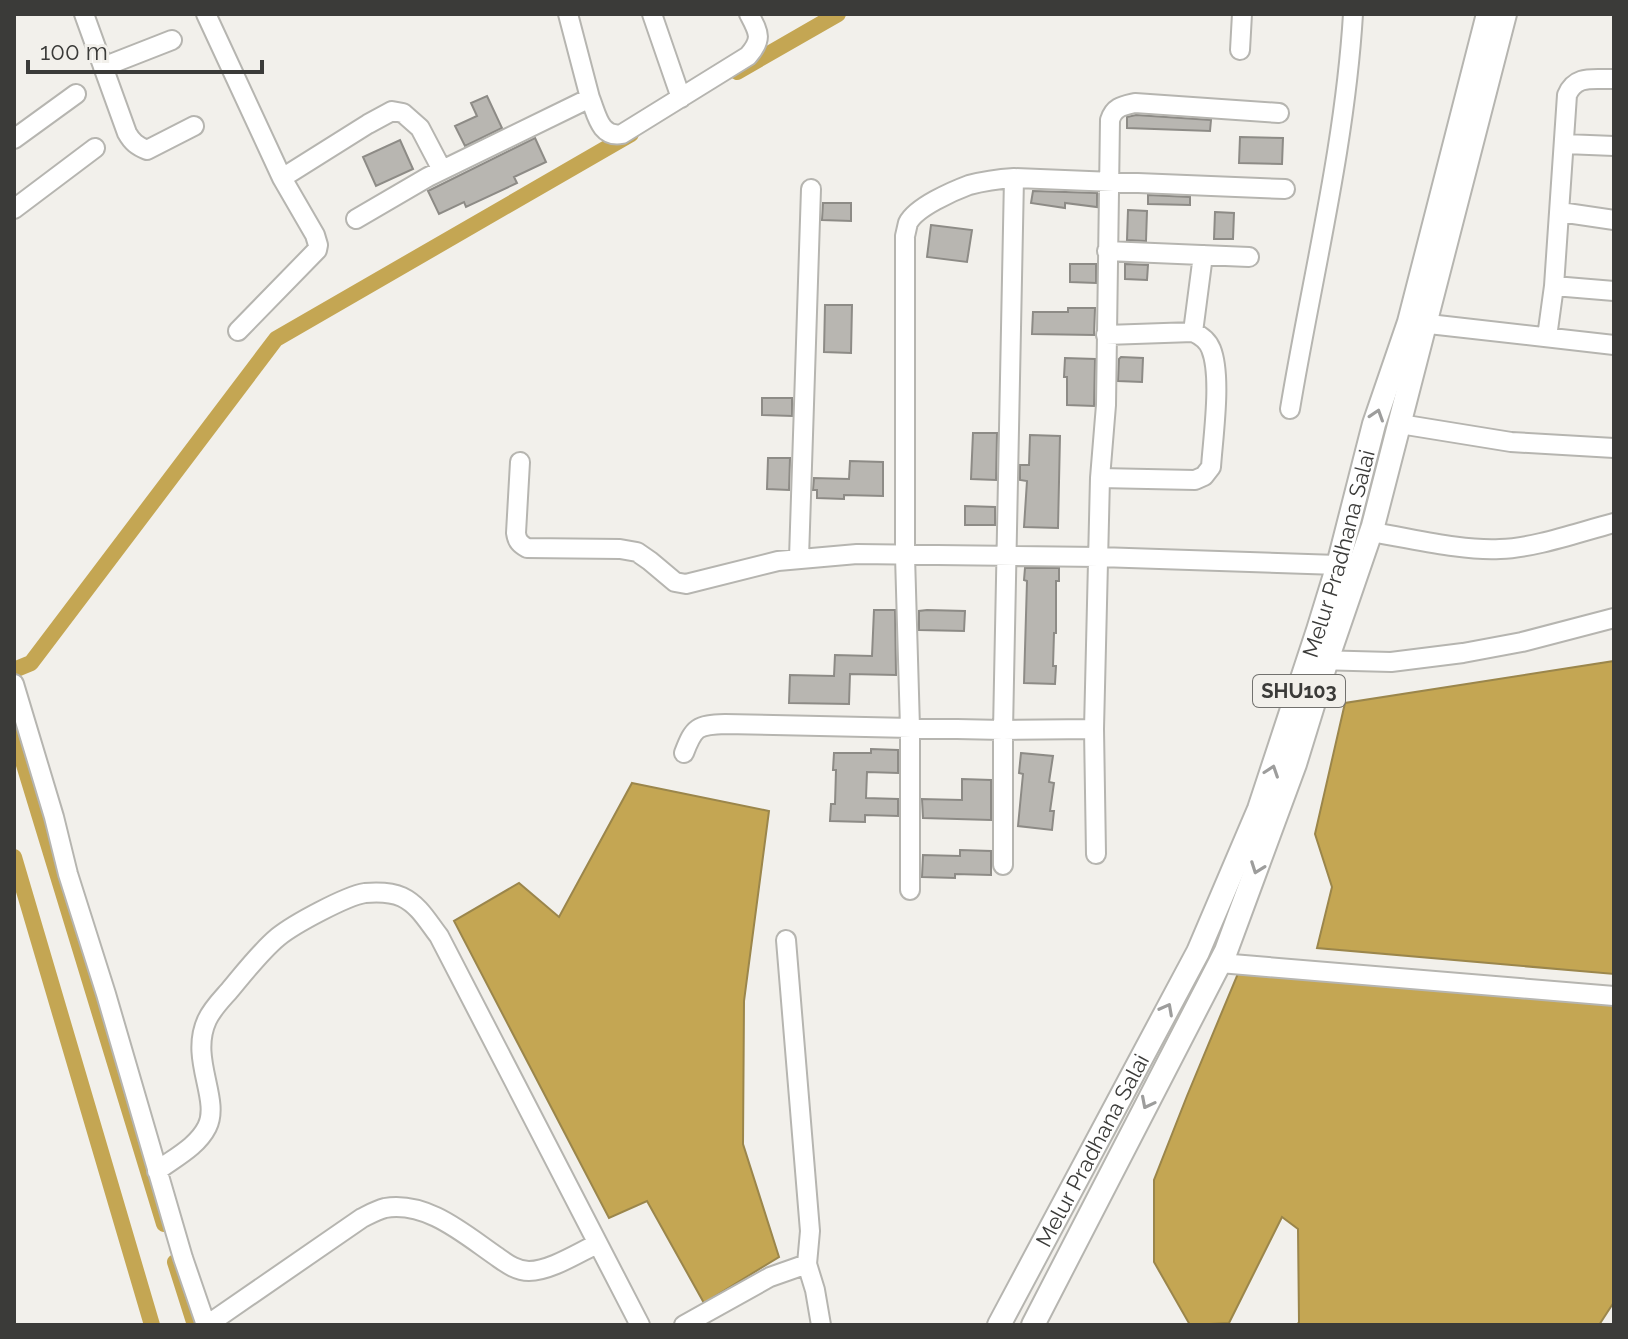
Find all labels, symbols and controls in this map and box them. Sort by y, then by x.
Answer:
scale bar [28,24,262,74]
text: 100 m [40,37,108,66]
one-way arrow [1368,409,1384,423]
street label: Melur Pradhana Salai [1297,447,1380,661]
road number: SHU103 [1253,675,1345,707]
one-way arrow [1262,765,1278,779]
one-way arrow [1250,860,1266,874]
one-way arrow [1158,1003,1173,1018]
street label: Melur Pradhana Salai [1030,1050,1154,1251]
one-way arrow [1142,1095,1157,1110]

